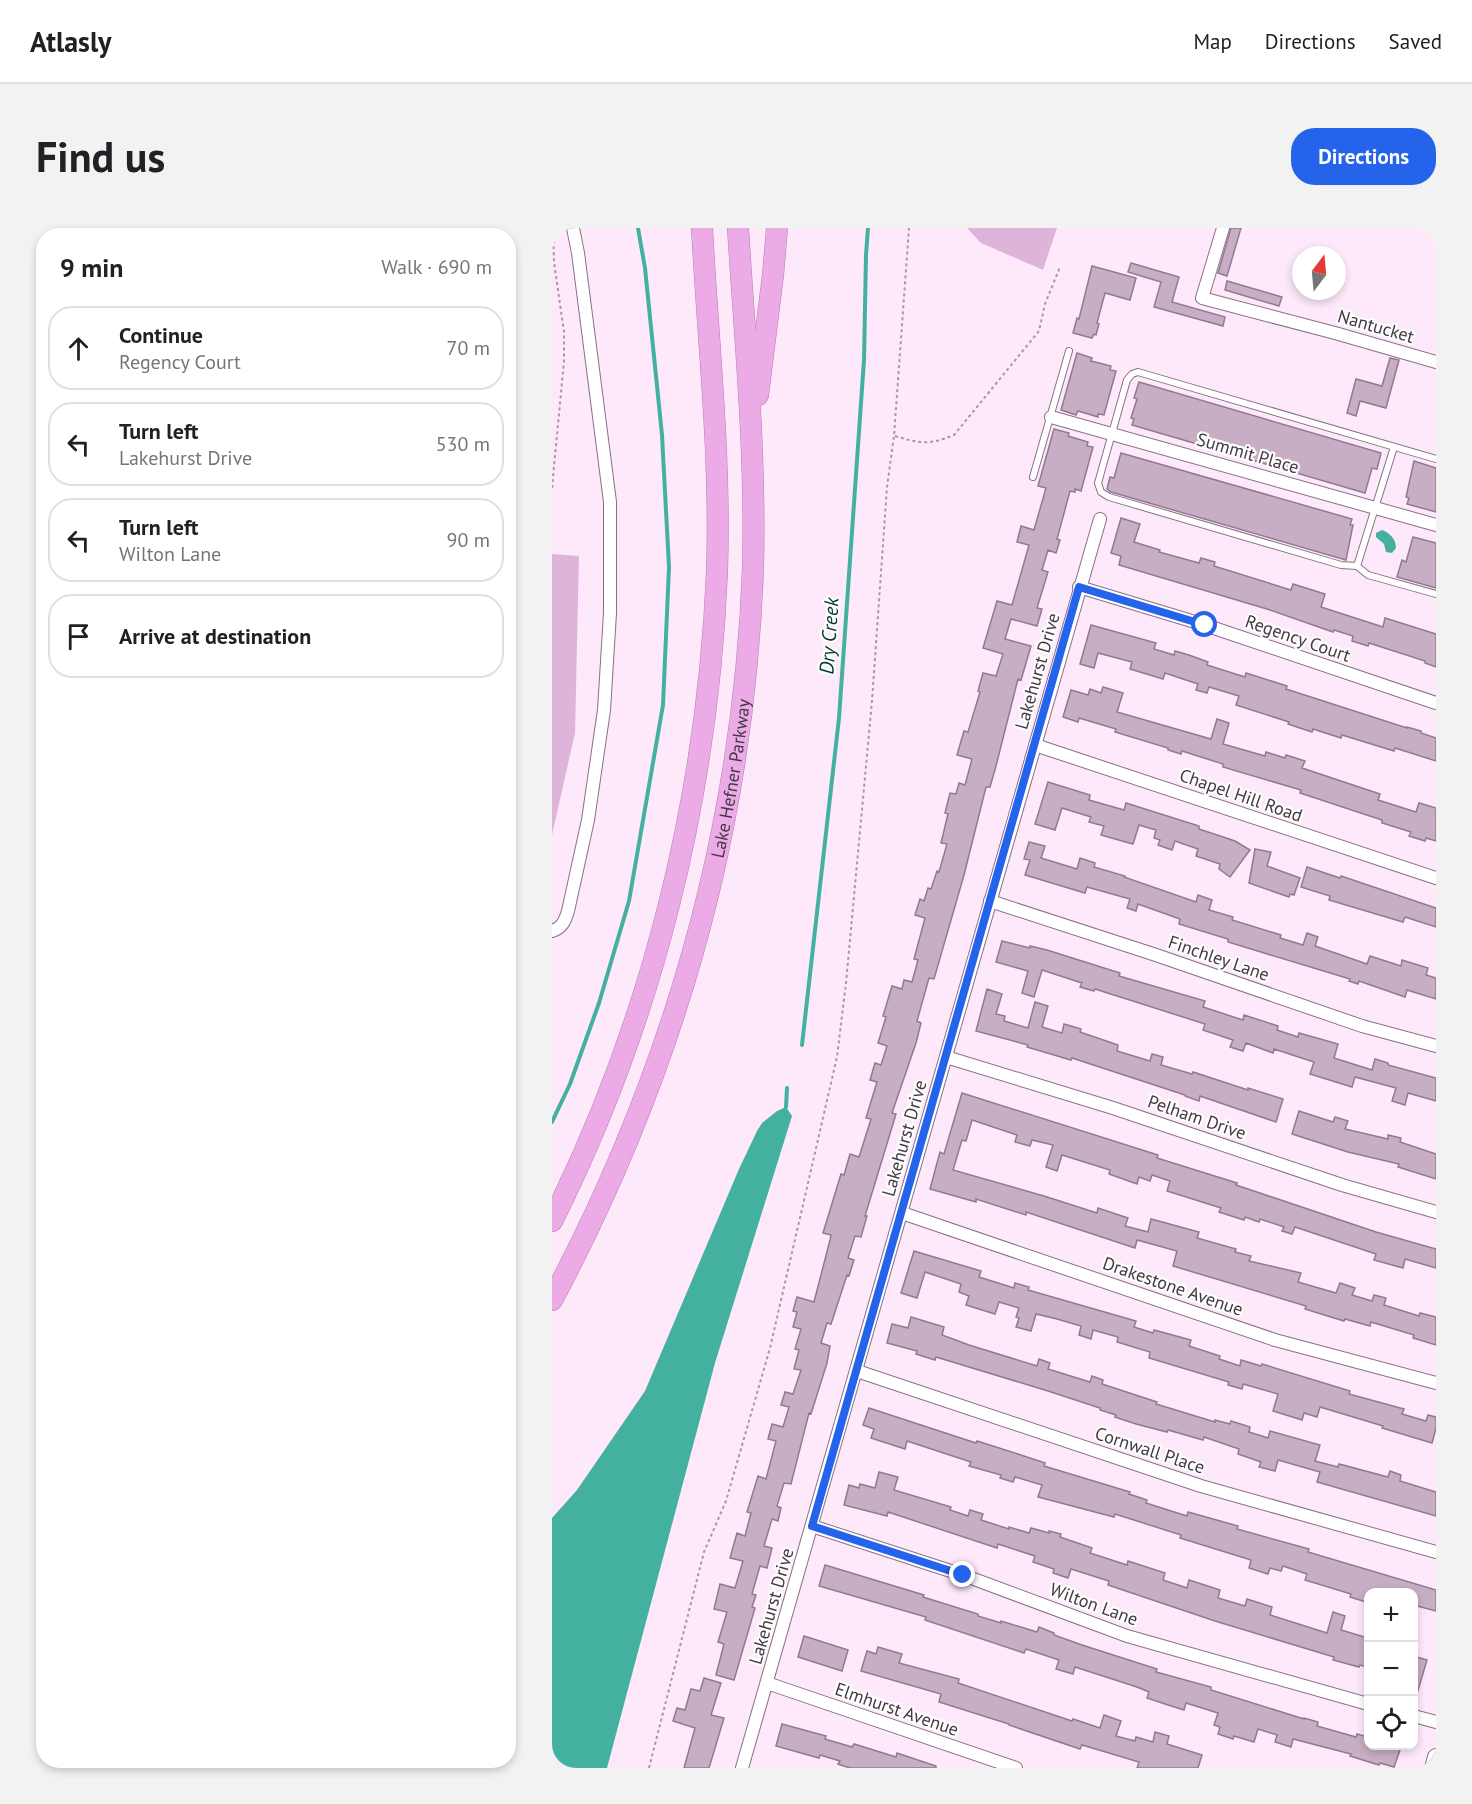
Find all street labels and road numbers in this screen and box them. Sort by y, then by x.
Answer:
street label: Nantucket [1335,304,1417,348]
street label: Summit Place [1194,427,1302,479]
street label: Regency Court [1242,609,1354,667]
street label: Lakehurst Drive [1009,610,1065,732]
street label: Lake Hefner Parkway [705,697,755,860]
street label: Chapel Hill Road [1177,763,1305,827]
street label: Finchley Lane [1165,930,1273,986]
street label: Lakehurst Drive [876,1077,932,1199]
street label: Pelham Drive [1145,1089,1249,1145]
street label: Drakestone Avenue [1100,1251,1246,1321]
street label: Cornwall Place [1092,1421,1208,1479]
street label: Lakehurst Drive [743,1545,799,1667]
street label: Wilton Lane [1047,1577,1141,1631]
street label: Elmhurst Avenue [832,1677,962,1741]

